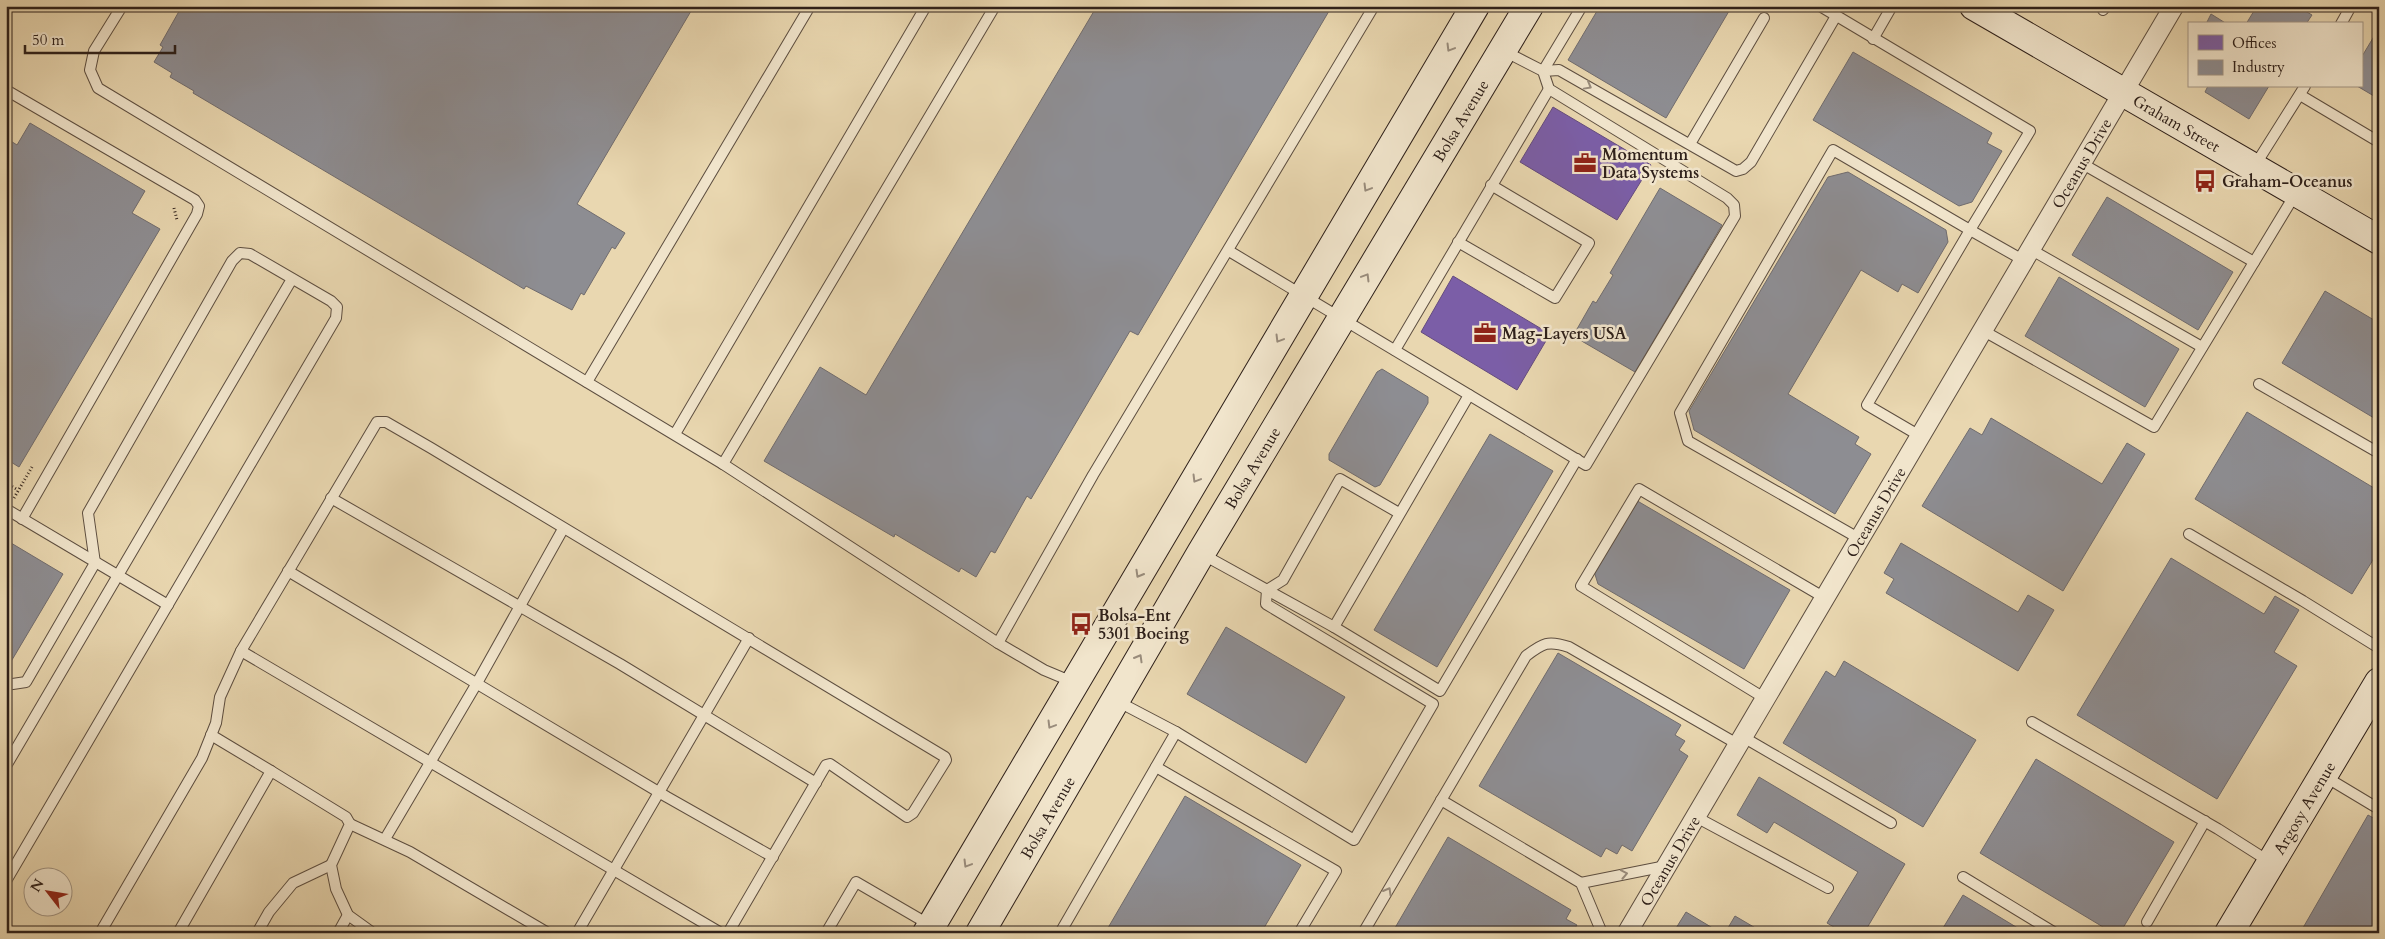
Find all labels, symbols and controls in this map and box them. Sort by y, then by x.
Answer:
scale bar [25,22,175,54]
legend [2188,22,2362,88]
text: 50 m [32,30,64,50]
text: Offices [2232,33,2277,53]
one-way arrow [1447,43,1457,52]
text: Industry [2232,57,2285,77]
street label: Bolsa Avenue [1428,76,1494,166]
one-way arrow [1582,80,1591,90]
street label: Graham Street [2128,90,2224,158]
street label: Oceanus Drive [2047,114,2117,213]
place label: Momentum Data Systems [1602,144,1699,184]
office icon: Momentum Data Systems [1572,150,1598,176]
bus stop icon: Graham-Oceanus [2192,168,2218,194]
place label: Graham-Oceanus [2222,171,2353,193]
one-way arrow [1364,183,1374,192]
one-way arrow [1359,274,1369,283]
office icon: Mag-Layers USA [1472,320,1498,346]
place label: Mag-Layers USA [1502,323,1627,345]
one-way arrow [1275,334,1285,343]
street label: Bolsa Avenue [1220,423,1286,513]
street label: Oceanus Drive [1841,463,1912,562]
one-way arrow [1192,473,1202,482]
one-way arrow [1136,568,1146,577]
place label: Bolsa-Ent 5301 Boeing [1098,605,1189,645]
bus stop icon: Bolsa-Ent 5301 Boeing [1068,611,1094,637]
one-way arrow [1133,655,1143,664]
one-way arrow [1047,719,1057,728]
street label: Argosy Avenue [2268,758,2341,859]
street label: Bolsa Avenue [1016,772,1081,863]
street label: Oceanus Drive [1635,812,1706,910]
one-way arrow [964,859,974,868]
north arrow [22,866,72,916]
one-way arrow [1619,870,1628,880]
text: N [26,875,49,896]
one-way arrow [1382,887,1392,896]

